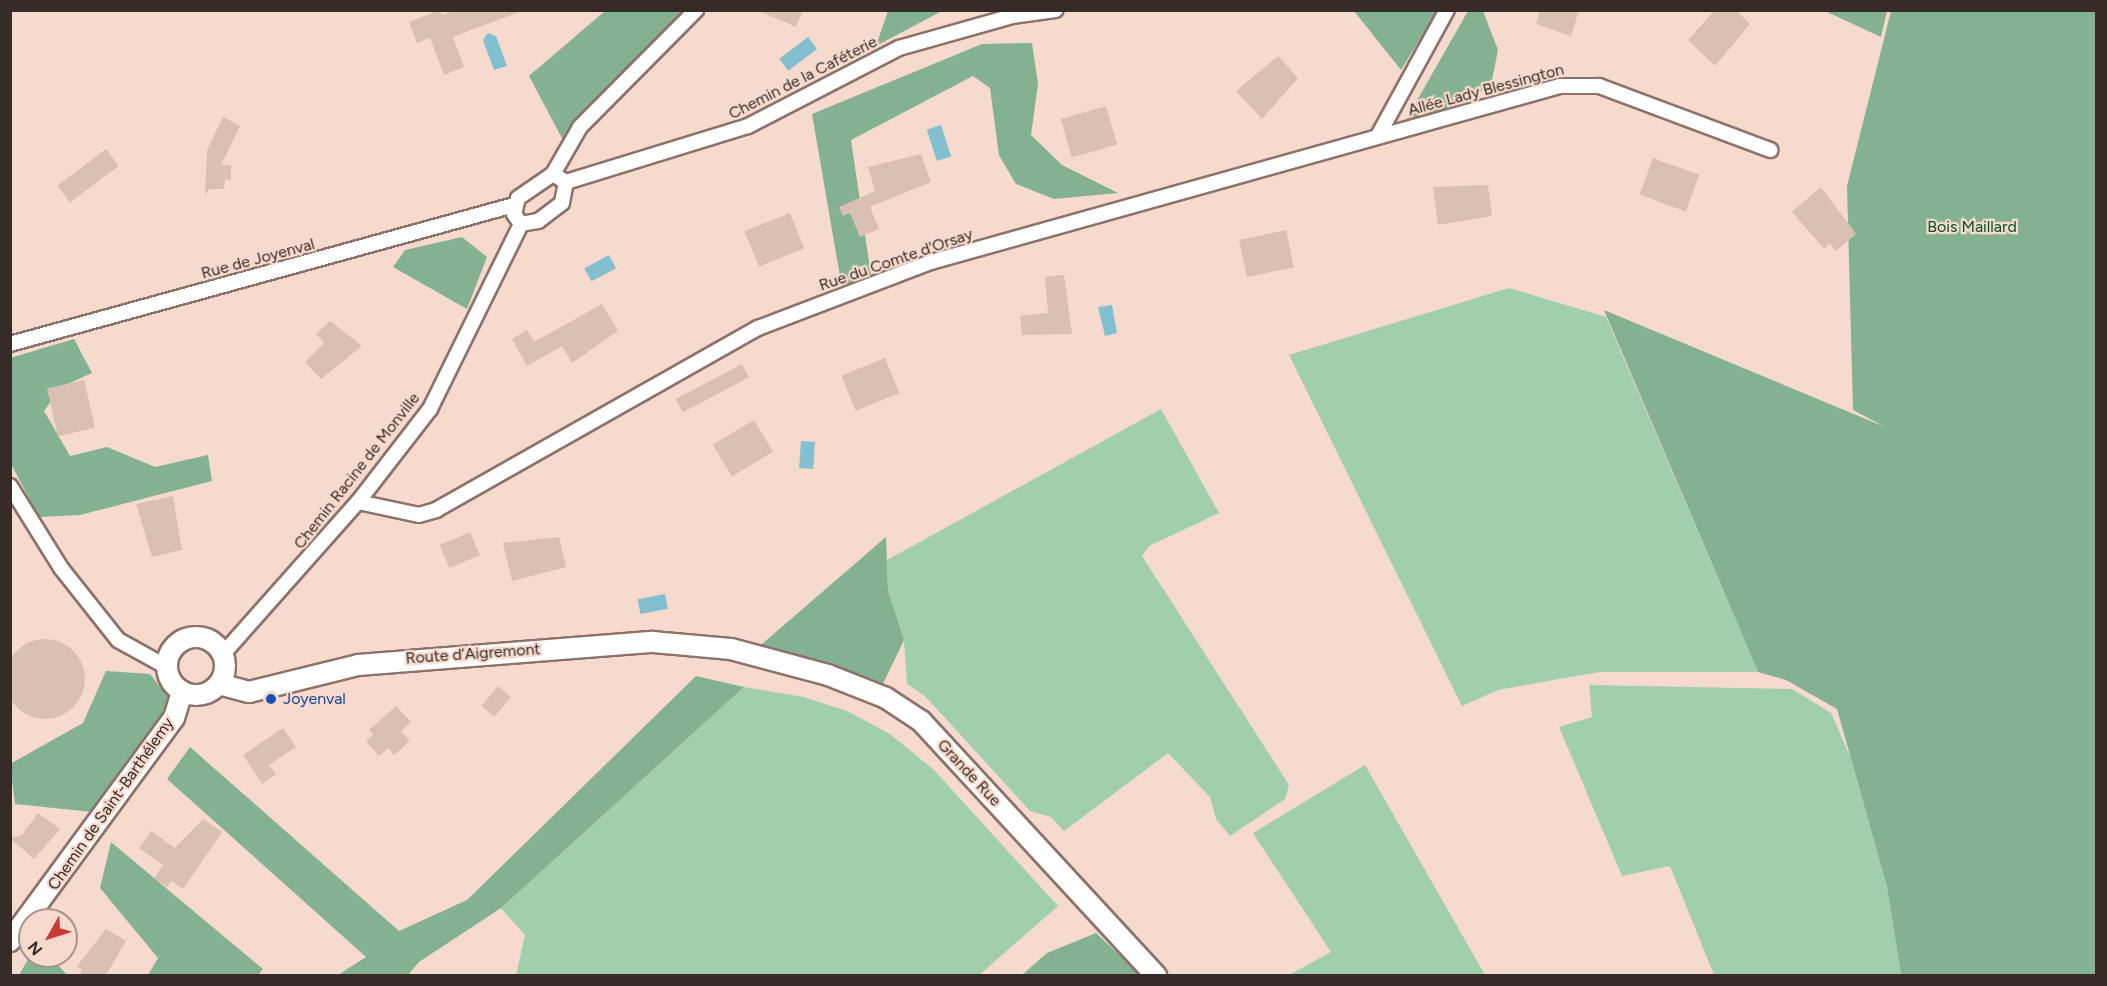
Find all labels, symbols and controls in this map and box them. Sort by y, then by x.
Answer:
street label: Chemin de la Caféterie [726,32,880,124]
street label: Allée Lady Blessington [1406,60,1566,120]
park label: Bois Maillard [1927,217,2017,237]
street label: Rue du Comte d'Orsay [817,225,975,295]
street label: Rue de Joyenval [199,235,317,283]
street label: Chemin Racine de Monville [290,389,424,553]
street label: Route d’Aigremont [405,640,541,668]
place label: Joyenval [283,689,346,709]
marker: Joyenval [264,692,278,706]
street label: Chemin de Saint-Barthélemy [44,714,178,894]
street label: Grande Rue [933,736,1005,810]
north arrow [18,908,78,968]
text: N [24,938,46,959]

